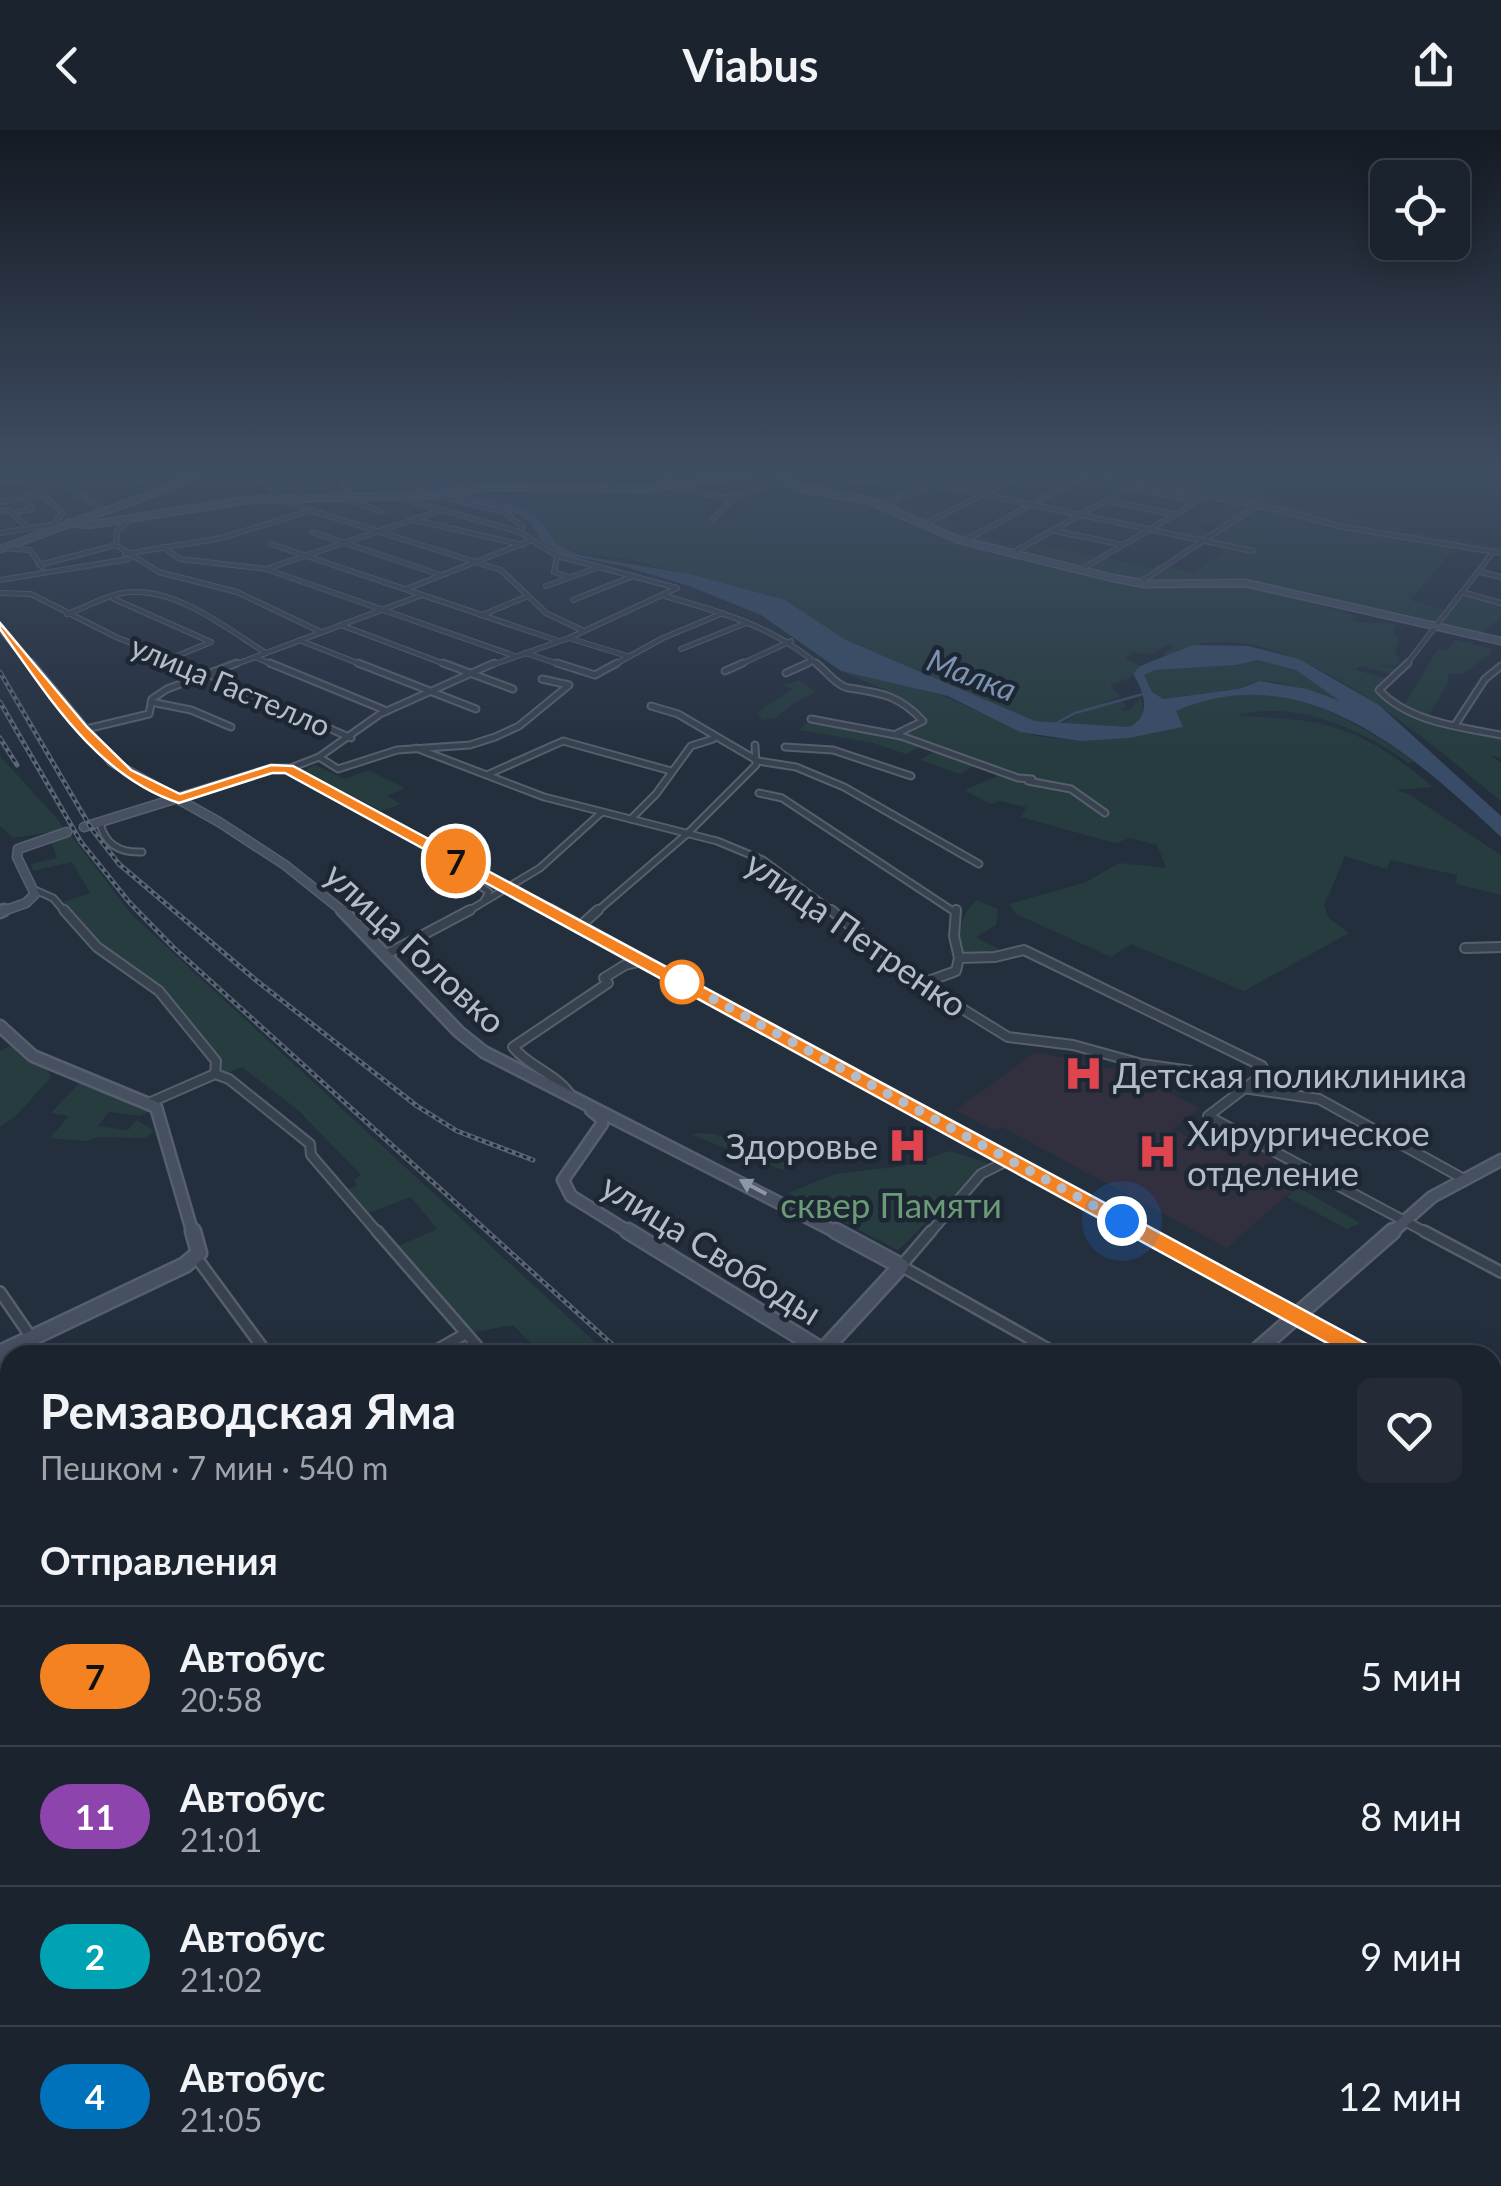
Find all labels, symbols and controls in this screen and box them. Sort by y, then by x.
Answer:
icon: back [40,38,95,93]
text: Viabus [682,38,819,92]
icon: share [1406,38,1461,93]
map controls [1370,160,1470,260]
button: locate [1370,160,1470,260]
street label: улица Гастелло [126,627,336,743]
water label: Малка [922,639,1022,709]
line badge: 7 [424,828,488,894]
text: 7 [446,840,466,882]
street label: улица Петренко [738,841,976,1025]
street label: улица Головко [317,853,515,1041]
unlabelled marker [661,961,703,1003]
hospital icon: Детская поликлиника [1062,1053,1104,1095]
place label: Детская поликлиника [1113,1053,1467,1095]
place label: Хирургическое отделение [1187,1111,1430,1193]
place label: Здоровье [726,1124,878,1166]
hospital icon: Здоровье [887,1124,929,1166]
hospital icon: Хирургическое отделение [1136,1131,1178,1173]
street label: улица Свободы [594,1164,830,1332]
one-way arrow [739,1179,768,1196]
park label: сквер Памяти [780,1183,1002,1225]
your location [1097,1196,1147,1246]
button: heart [1357,1378,1462,1483]
text: Ремзаводская Яма [40,1382,456,1439]
text: Пешком · 7 мин · 540 m [40,1448,388,1487]
text: Отправления [40,1537,278,1583]
text: Автобус [180,1634,325,1680]
text: 5 мин [1360,1653,1462,1699]
text: 7 [85,1655,105,1697]
text: 20:58 [180,1680,262,1719]
text: Автобус [180,1774,325,1820]
text: 8 мин [1360,1793,1462,1839]
text: 11 [75,1795,115,1837]
text: 21:01 [180,1820,262,1859]
text: Автобус [180,1914,325,1960]
text: 9 мин [1360,1933,1462,1979]
text: 2 [85,1935,105,1977]
text: 21:02 [180,1960,262,1999]
text: Автобус [180,2054,325,2100]
text: 12 мин [1338,2073,1462,2119]
text: 4 [85,2075,105,2117]
text: 21:05 [180,2100,262,2139]

